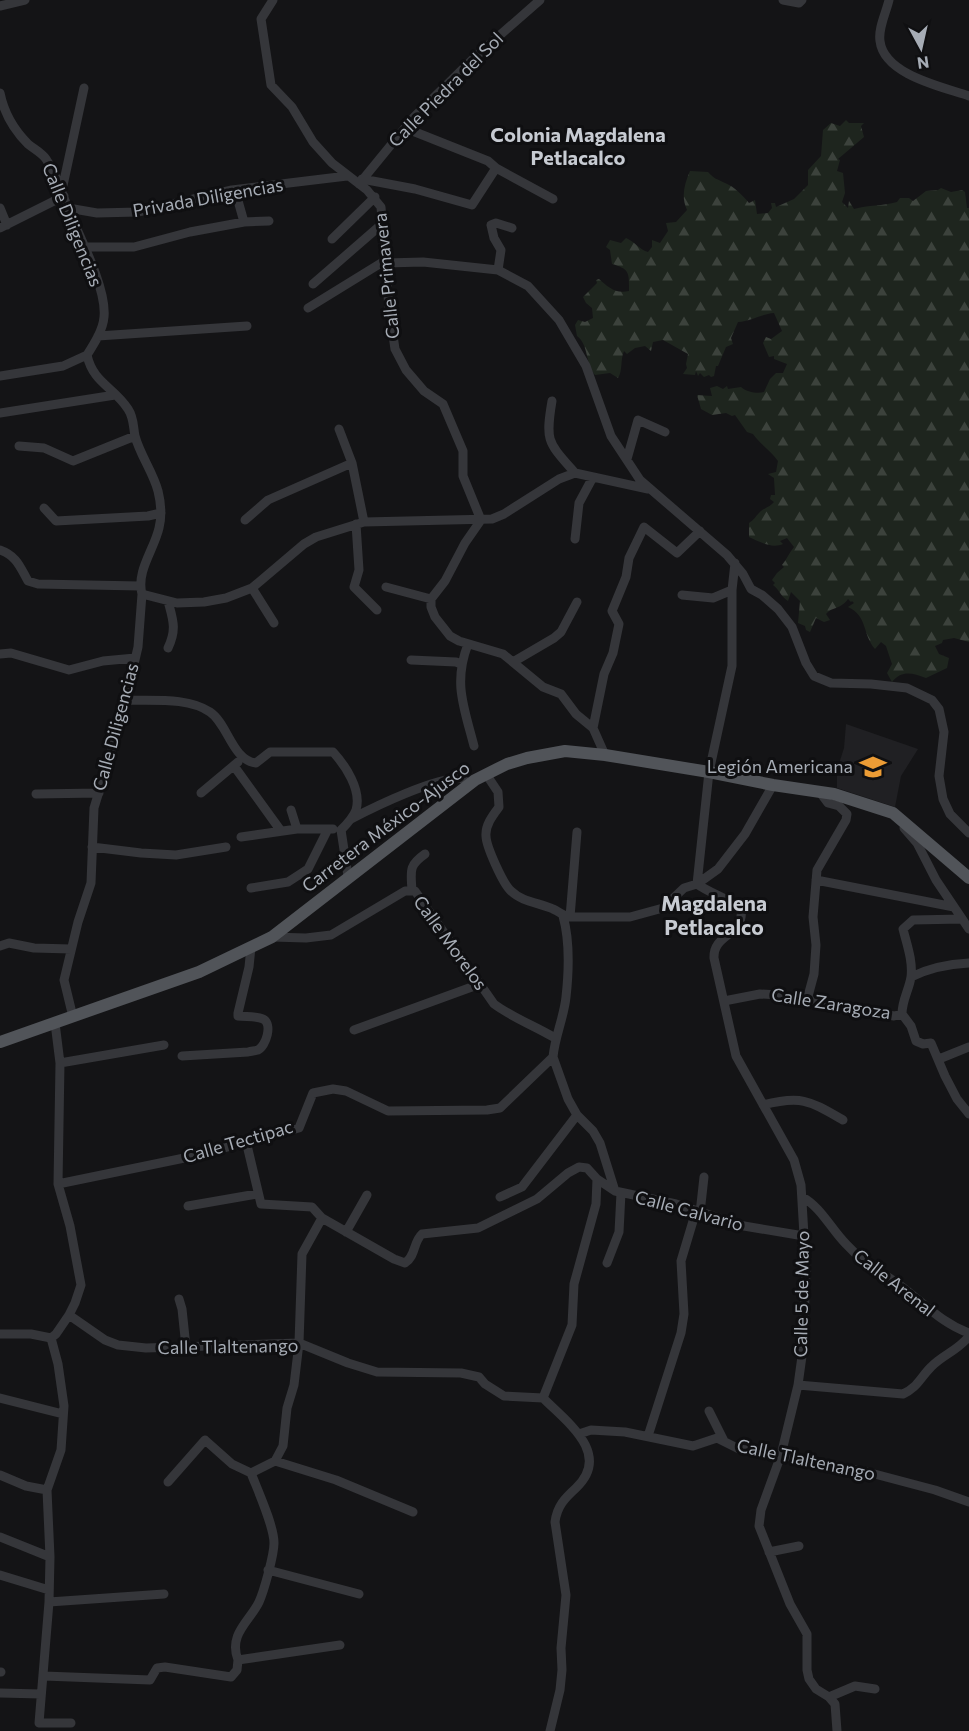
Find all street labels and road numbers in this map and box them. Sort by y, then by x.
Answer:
street label: Calle Piedra del Sol [383,27,507,151]
street label: Calle Diligencias [38,160,108,290]
street label: Privada Diligencias [131,173,285,221]
street label: Calle Primavera [368,212,404,340]
street label: Calle Diligencias [87,660,143,793]
street label: Carretera México-Ajusco [297,756,474,897]
street label: Calle Morelos [409,891,492,994]
street label: Calle Zaragoza [770,983,892,1023]
street label: Calle Tectipac [180,1115,295,1167]
street label: Calle Calvario [633,1185,746,1235]
street label: Calle 5 de Mayo [789,1230,813,1358]
street label: Calle Arenal [850,1244,940,1321]
street label: Calle Tlaltenango [157,1334,299,1358]
street label: Calle Tlaltenango [735,1434,877,1484]

